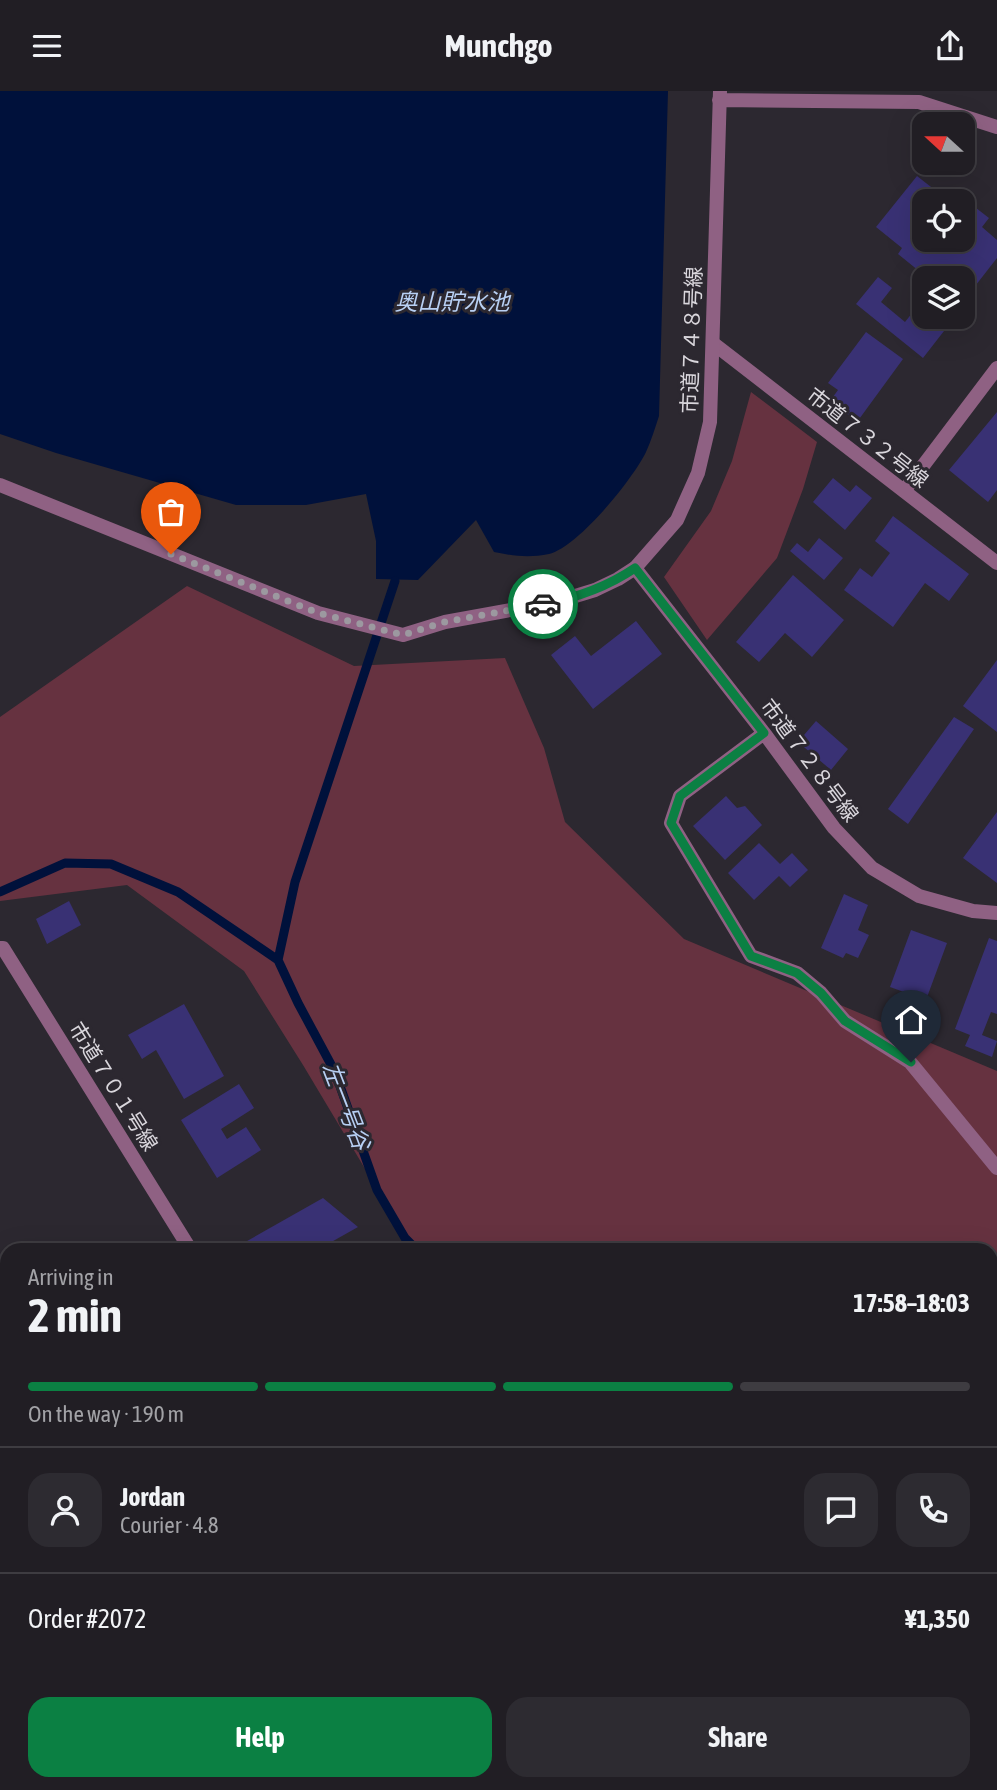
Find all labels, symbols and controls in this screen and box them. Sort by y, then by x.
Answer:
icon: menu [28,27,66,65]
text: Munchgo [445,27,552,64]
icon: share [931,27,969,65]
north arrow [912,112,975,175]
map controls [912,112,975,329]
button: locate [912,189,975,252]
street label: 市道７４８号線 [676,266,706,414]
button: layers [912,266,975,329]
water label: 奥山貯水池 [395,289,512,315]
street label: 市道７３２号線 [803,382,933,492]
pin [141,482,201,554]
icon: bag [152,493,190,531]
courier [508,569,578,639]
icon: car [524,585,562,623]
street label: 市道７２８号線 [756,694,864,826]
pin [881,990,941,1062]
icon: home [892,1001,930,1039]
street label: 市道７０１号線 [65,1017,163,1155]
water label: 左一号谷 [317,1058,375,1155]
text: Arriving in [28,1264,114,1290]
text: 17:58–18:03 [853,1288,970,1318]
text: 2 min [28,1289,122,1342]
text: On the way · 190 m [28,1401,184,1427]
button: person [28,1473,102,1547]
button: chat [804,1473,878,1547]
button: phone [896,1473,970,1547]
text: Jordan [120,1482,185,1512]
text: Courier · 4.8 [120,1512,219,1538]
text: Order #2072 [28,1604,147,1634]
text: ¥1,350 [905,1604,970,1634]
button: Help [28,1697,492,1777]
button: Share [506,1697,970,1777]

